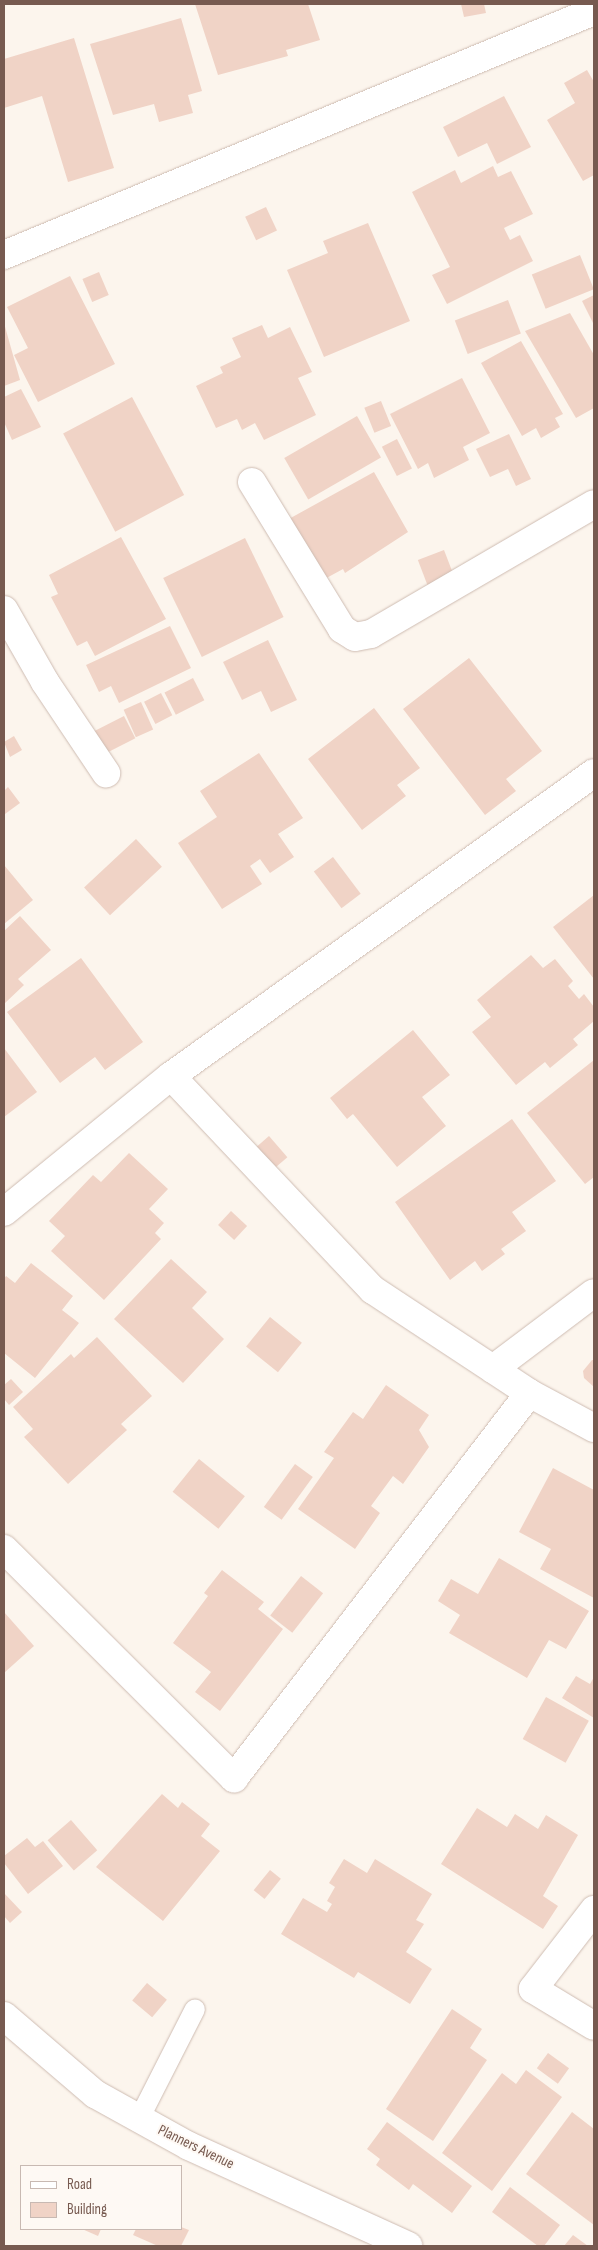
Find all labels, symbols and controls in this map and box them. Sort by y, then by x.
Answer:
street label: Planners Avenue [155,2121,237,2173]
legend [20,2165,182,2230]
text: Road [67,2175,92,2194]
text: Building [67,2200,107,2219]

